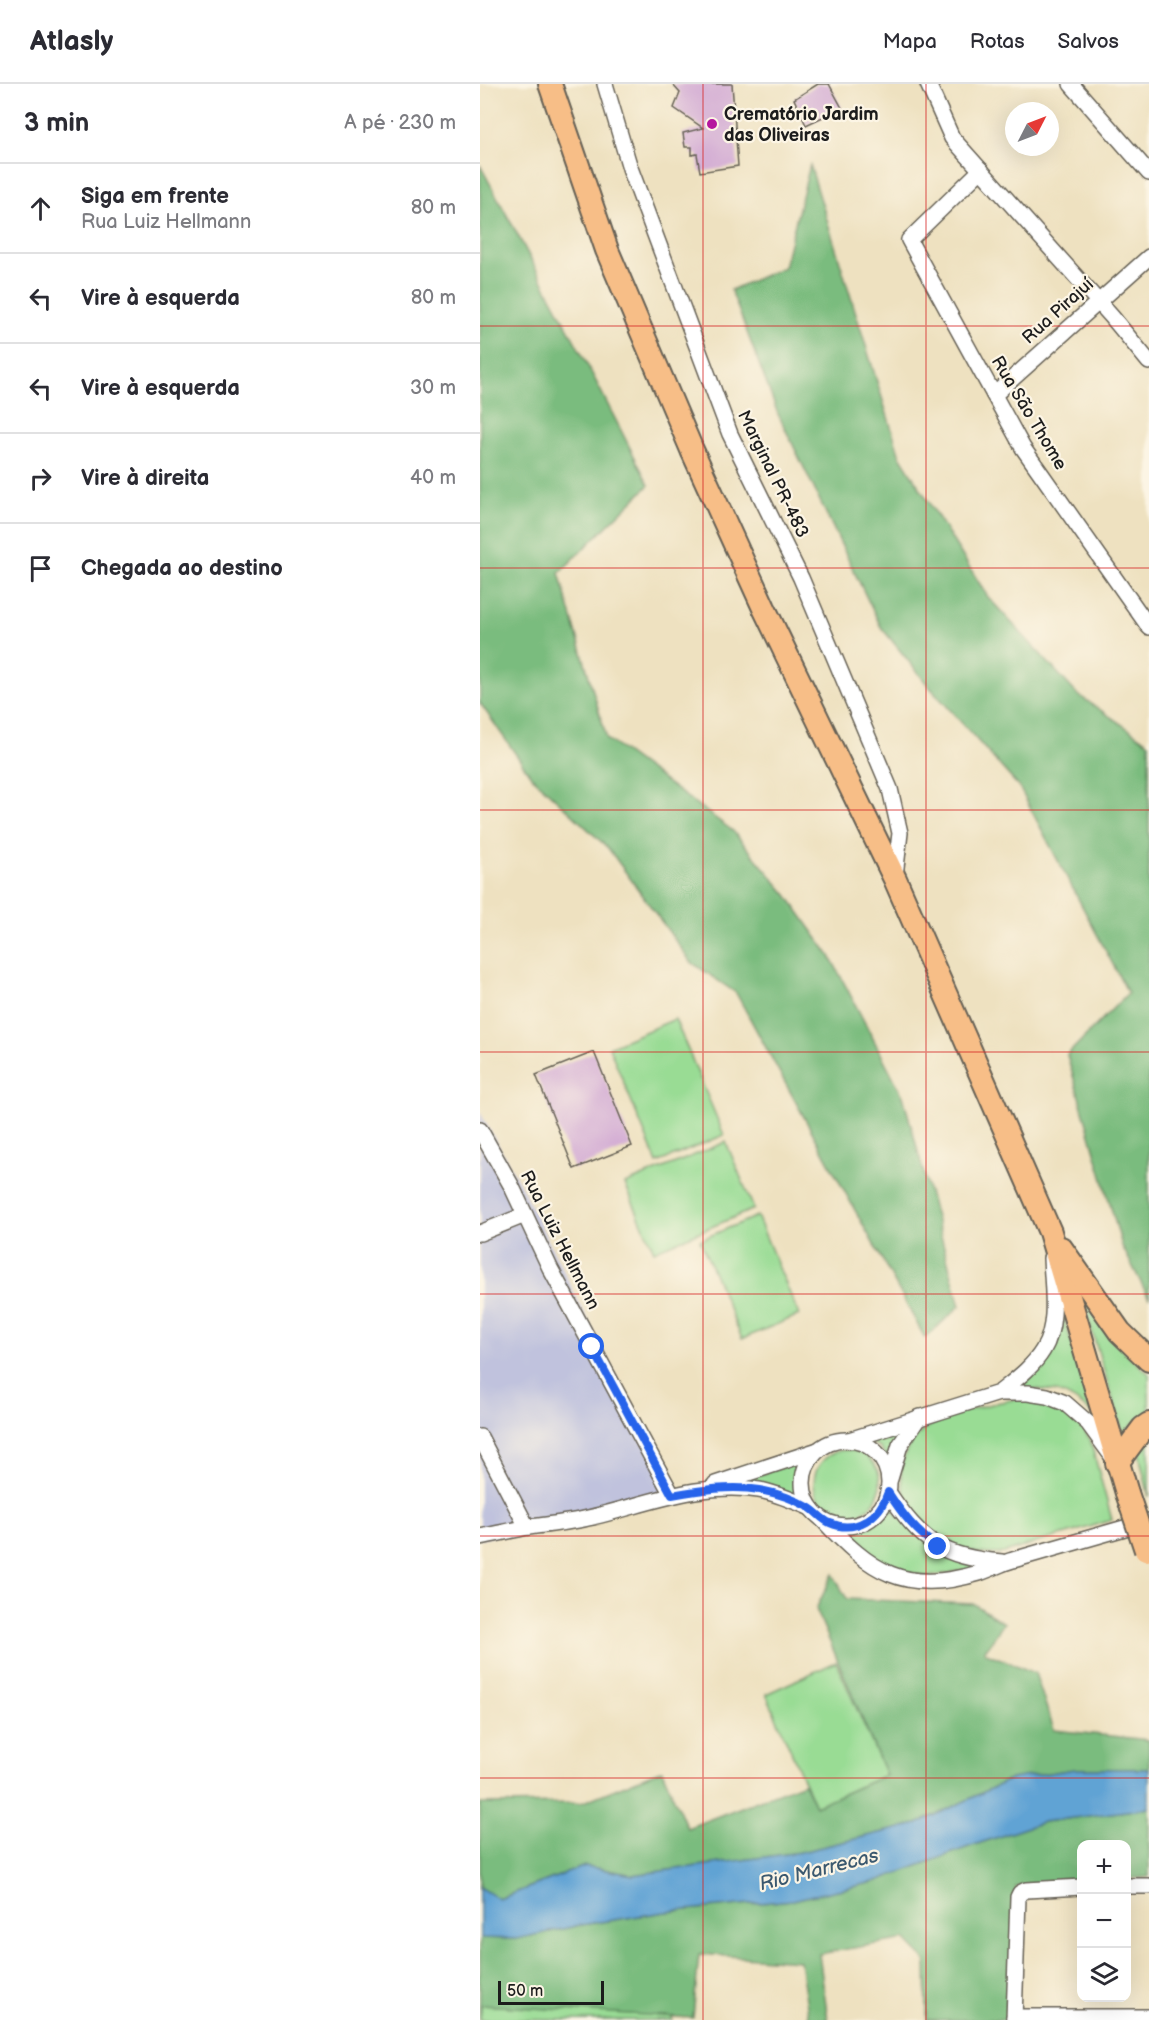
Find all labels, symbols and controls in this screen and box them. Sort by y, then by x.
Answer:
text: Atlasly [30,25,113,58]
text: Mapa [883,29,937,54]
text: Rotas [970,29,1025,54]
text: Salvos [1058,29,1119,54]
north arrow [1005,102,1059,156]
place label: Crematório Jardim das Oliveiras [724,104,879,146]
text: 3 min [24,108,89,139]
text: A pé · 230 m [344,111,456,135]
marker: Crematório Jardim das Oliveiras [705,117,719,131]
text: Siga em frente [81,183,229,210]
icon: ahead [24,192,57,225]
text: 80 m [411,196,456,220]
text: Rua Luiz Hellmann [81,210,251,234]
street label: Rua Pirajuí [1018,273,1098,348]
icon: left [24,282,57,315]
text: Vire à esquerda [81,285,240,312]
text: 80 m [411,286,456,310]
street label: Rua São Thome [987,352,1071,474]
icon: left [24,372,57,405]
text: Vire à esquerda [81,375,240,402]
text: 30 m [410,376,456,400]
street label: Marginal PR-483 [733,407,813,541]
icon: right [24,462,57,495]
text: Vire à direita [81,465,209,492]
text: 40 m [410,466,456,490]
icon: arrive [24,552,57,585]
text: Chegada ao destino [81,555,283,582]
street label: Rua Luiz Hellmann [516,1167,604,1313]
route start [578,1333,604,1359]
route end [924,1533,950,1559]
map controls [1077,1840,1131,2002]
button: + [1077,1840,1131,1894]
water label: Rio Marrecas [757,1844,881,1896]
button: − [1077,1894,1131,1948]
button: layers [1077,1948,1131,2002]
scale bar [498,1978,604,2006]
text: 50 m [507,1982,543,2001]

